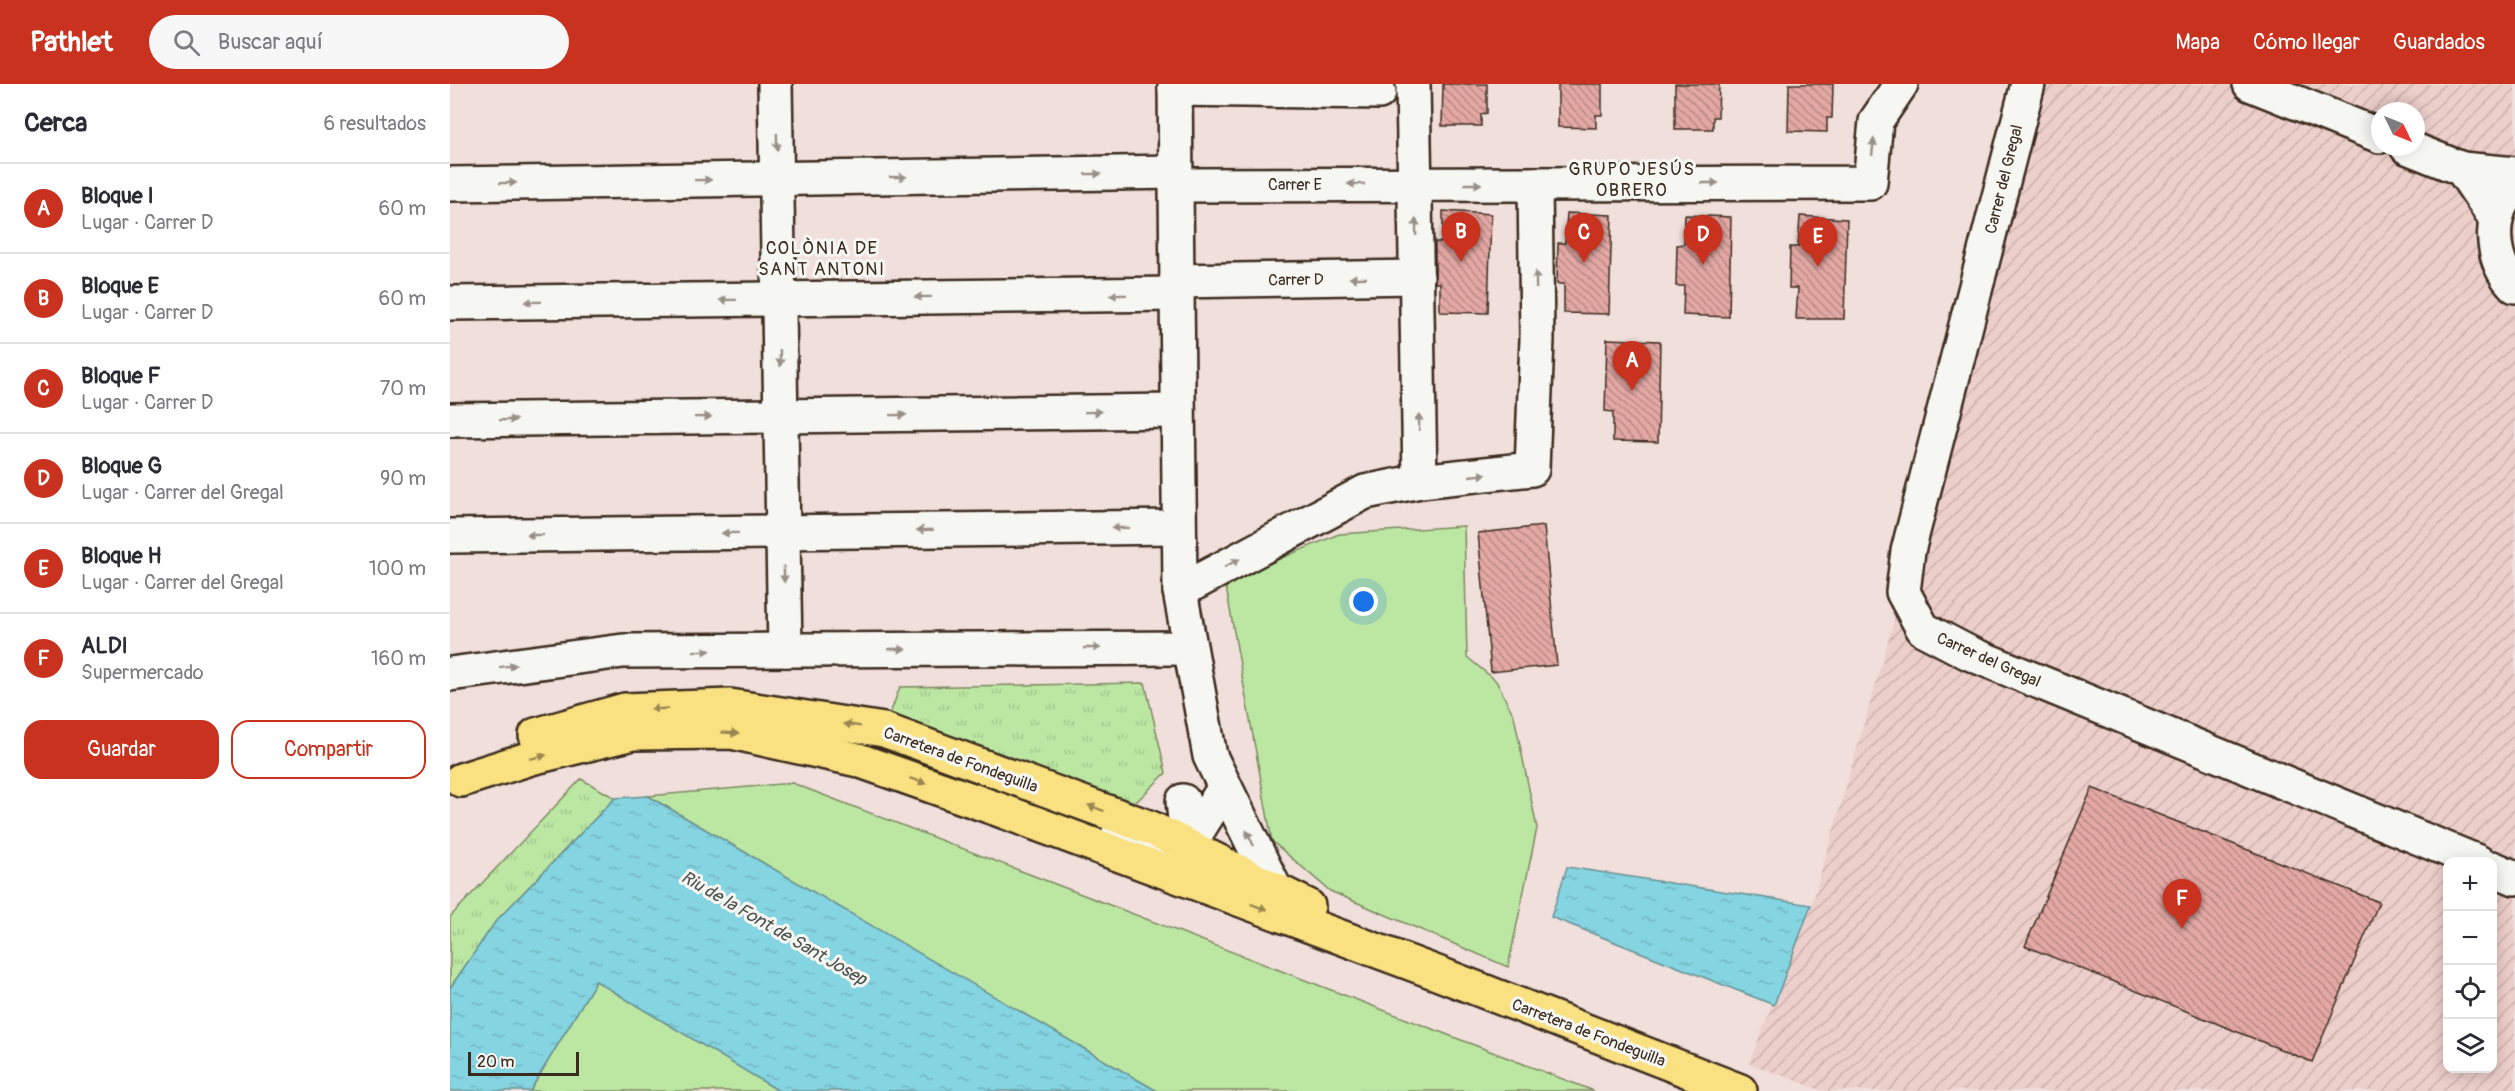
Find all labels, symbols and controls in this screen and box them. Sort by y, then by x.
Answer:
search box [149,15,569,69]
text: Pathlet [30,25,113,60]
icon: search [170,26,203,59]
text: Buscar aquí [218,28,323,56]
text: Mapa [2175,29,2220,56]
text: Cómo llegar [2253,29,2360,56]
text: Guardados [2393,29,2485,56]
north arrow [2371,102,2425,156]
text: Cerca [24,107,87,139]
text: 6 resultados [324,111,426,136]
street label: Carrer del Gregal [1981,123,2027,236]
one-way arrow [772,133,781,152]
one-way arrow [1869,138,1878,157]
district label: GRUPO JESÚS OBRERO [1568,158,1696,202]
one-way arrow [1084,169,1103,179]
one-way arrow [889,172,908,182]
one-way arrow [694,175,713,185]
street label: Carrer E [1268,175,1322,195]
one-way arrow [499,178,518,188]
one-way arrow [1701,178,1720,188]
one-way arrow [1347,179,1366,189]
one-way arrow [1464,179,1483,189]
text: Bloque I [81,182,154,210]
text: A [37,196,50,221]
text: 60 m [379,196,426,221]
text: Lugar · Carrer D [81,210,213,235]
pin: B [1442,212,1480,262]
pin: C [1564,214,1604,263]
pin: D [1684,216,1722,265]
one-way arrow [1411,218,1420,237]
pin: E [1798,218,1838,267]
district label: COLÒNIA DE SANT ANTONI [758,237,886,281]
street label: Carrer D [1268,270,1324,290]
one-way arrow [1532,271,1541,290]
text: Bloque E [81,272,159,300]
one-way arrow [1349,273,1368,283]
text: B [38,286,49,311]
text: 60 m [379,286,426,311]
one-way arrow [1108,290,1127,300]
one-way arrow [913,292,932,302]
one-way arrow [718,295,737,304]
one-way arrow [524,297,543,307]
text: Lugar · Carrer D [81,300,213,325]
pin: A [1612,342,1652,391]
one-way arrow [775,349,785,368]
text: Bloque F [81,362,161,390]
text: C [37,376,50,401]
text: 70 m [380,376,426,401]
text: Lugar · Carrer D [81,390,213,415]
one-way arrow [1084,407,1103,417]
one-way arrow [889,410,908,419]
one-way arrow [694,412,713,422]
one-way arrow [1414,413,1424,432]
one-way arrow [499,415,518,424]
text: Bloque G [81,452,162,480]
text: D [37,466,50,491]
text: 90 m [380,466,426,491]
one-way arrow [1468,470,1487,480]
text: Lugar · Carrer del Gregal [81,480,284,505]
one-way arrow [1110,523,1129,533]
one-way arrow [915,525,934,535]
one-way arrow [720,528,739,537]
one-way arrow [525,530,544,540]
text: Bloque H [81,542,161,570]
text: E [38,556,49,581]
text: 100 m [369,556,426,581]
one-way arrow [1223,559,1240,568]
one-way arrow [779,565,789,584]
text: Lugar · Carrer del Gregal [81,570,284,595]
your location [1349,587,1378,616]
street label: Carrer del Gregal [1933,628,2044,692]
text: ALDI [81,632,128,660]
one-way arrow [1083,643,1102,653]
one-way arrow [888,644,907,654]
text: F [37,646,50,671]
text: 160 m [371,646,426,671]
one-way arrow [693,646,712,656]
text: Supermercado [81,660,204,685]
one-way arrow [499,662,518,671]
one-way arrow [649,704,668,713]
button: Guardar [24,720,219,779]
button: Compartir [231,720,426,779]
one-way arrow [843,720,862,729]
street label: Carretera de Fondeguilla [881,723,1041,797]
one-way arrow [720,728,739,738]
one-way arrow [529,752,547,761]
one-way arrow [909,777,927,787]
one-way arrow [1087,803,1105,812]
one-way arrow [1245,829,1255,847]
map controls [2443,857,2497,1073]
button: + [2443,857,2497,911]
water label: Riu de la Font de Sant Josep [677,866,872,992]
pin: F [2162,880,2202,929]
one-way arrow [1250,902,1268,912]
button: − [2443,911,2497,965]
button: locate [2443,965,2497,1019]
street label: Carretera de Fondeguilla [1509,994,1668,1071]
button: layers [2443,1019,2497,1073]
scale bar [468,1049,579,1076]
text: 20 m [477,1052,515,1072]

